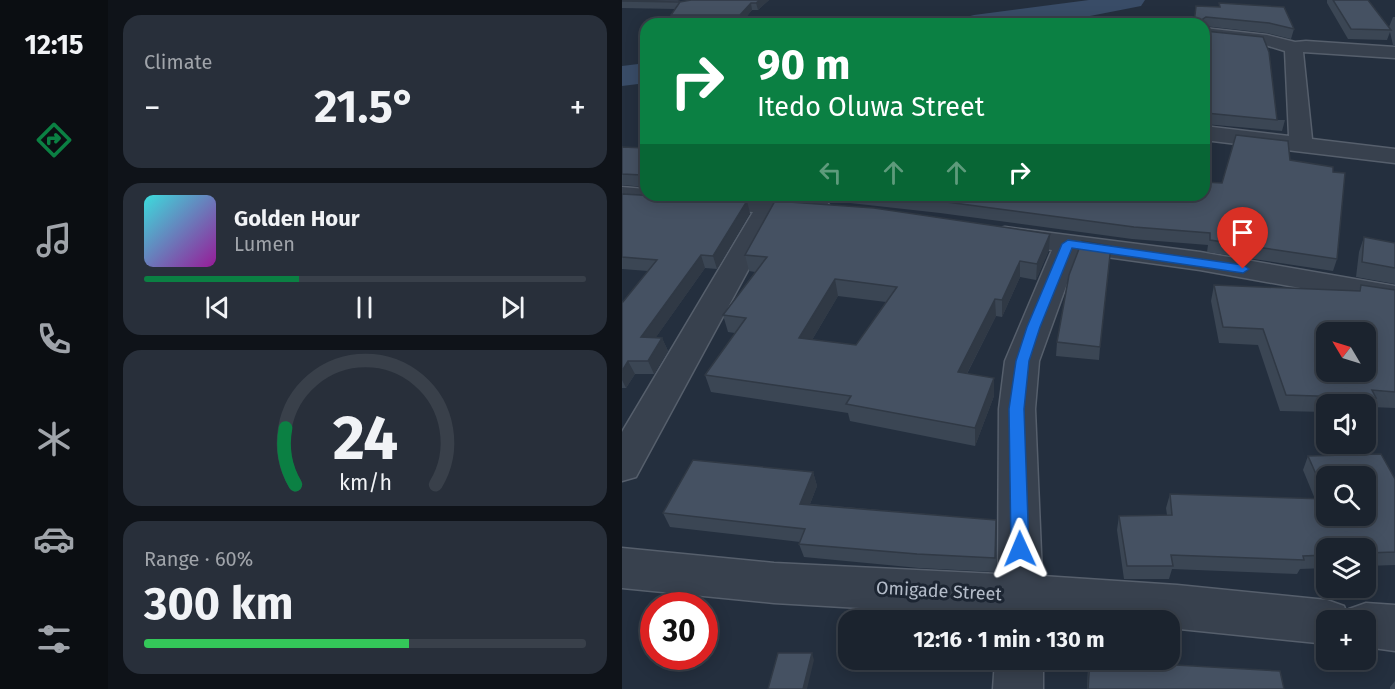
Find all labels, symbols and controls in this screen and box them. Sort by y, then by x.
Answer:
text: 12:15 [24,29,84,61]
text: 90 m [757,40,851,90]
icon: right [658,42,736,120]
text: Climate [144,50,212,74]
text: 21.5° [314,80,416,134]
text: − [144,88,161,128]
text: + [570,88,586,128]
text: Itedo Oluwa Street [757,91,985,123]
icon: directions [33,119,75,161]
icon: left [814,156,847,189]
icon: ahead [877,156,910,189]
icon: ahead [940,156,973,189]
icon: right [1003,156,1036,189]
text: Golden Hour [234,205,360,232]
pin [1217,207,1268,269]
icon: arrive [1226,216,1259,249]
icon: music [33,219,75,261]
text: Lumen [234,232,295,256]
icon: previous [201,291,234,324]
icon: pause [348,291,381,324]
icon: next [496,291,529,324]
icon: phone [33,318,75,360]
north arrow [1316,322,1376,382]
map controls [1316,322,1376,670]
button: sound [1316,394,1376,454]
text: 24 [332,402,398,477]
icon: climate [33,418,75,460]
button: search [1316,466,1376,526]
text: km/h [338,471,392,497]
position arrow [988,517,1052,581]
icon: car [33,518,75,560]
button: layers [1316,538,1376,598]
text: Range · 60% [144,547,253,571]
text: 300 km [144,577,294,631]
street label: Omigade Street [876,577,1003,605]
speed limit sign: 30 [640,592,718,670]
button: + [1316,610,1376,670]
icon: filters [33,618,75,660]
text: 12:16 · 1 min · 130 m [913,626,1105,653]

